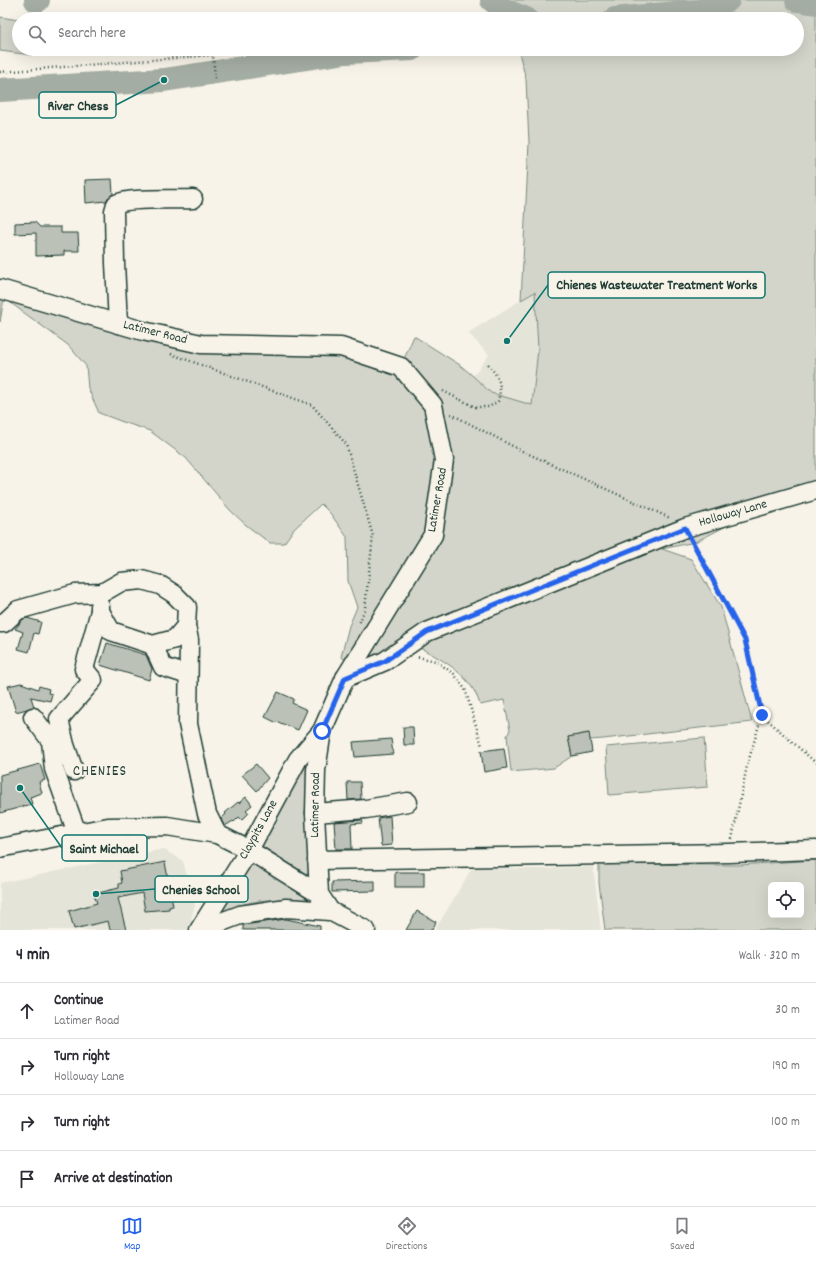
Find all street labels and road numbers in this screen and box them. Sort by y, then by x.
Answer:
street label: Latimer Road [121,316,189,350]
street label: Latimer Road [423,466,453,534]
street label: Holloway Lane [697,495,770,533]
street label: Latimer Road [306,772,326,838]
street label: Claypits Lane [235,796,283,863]

